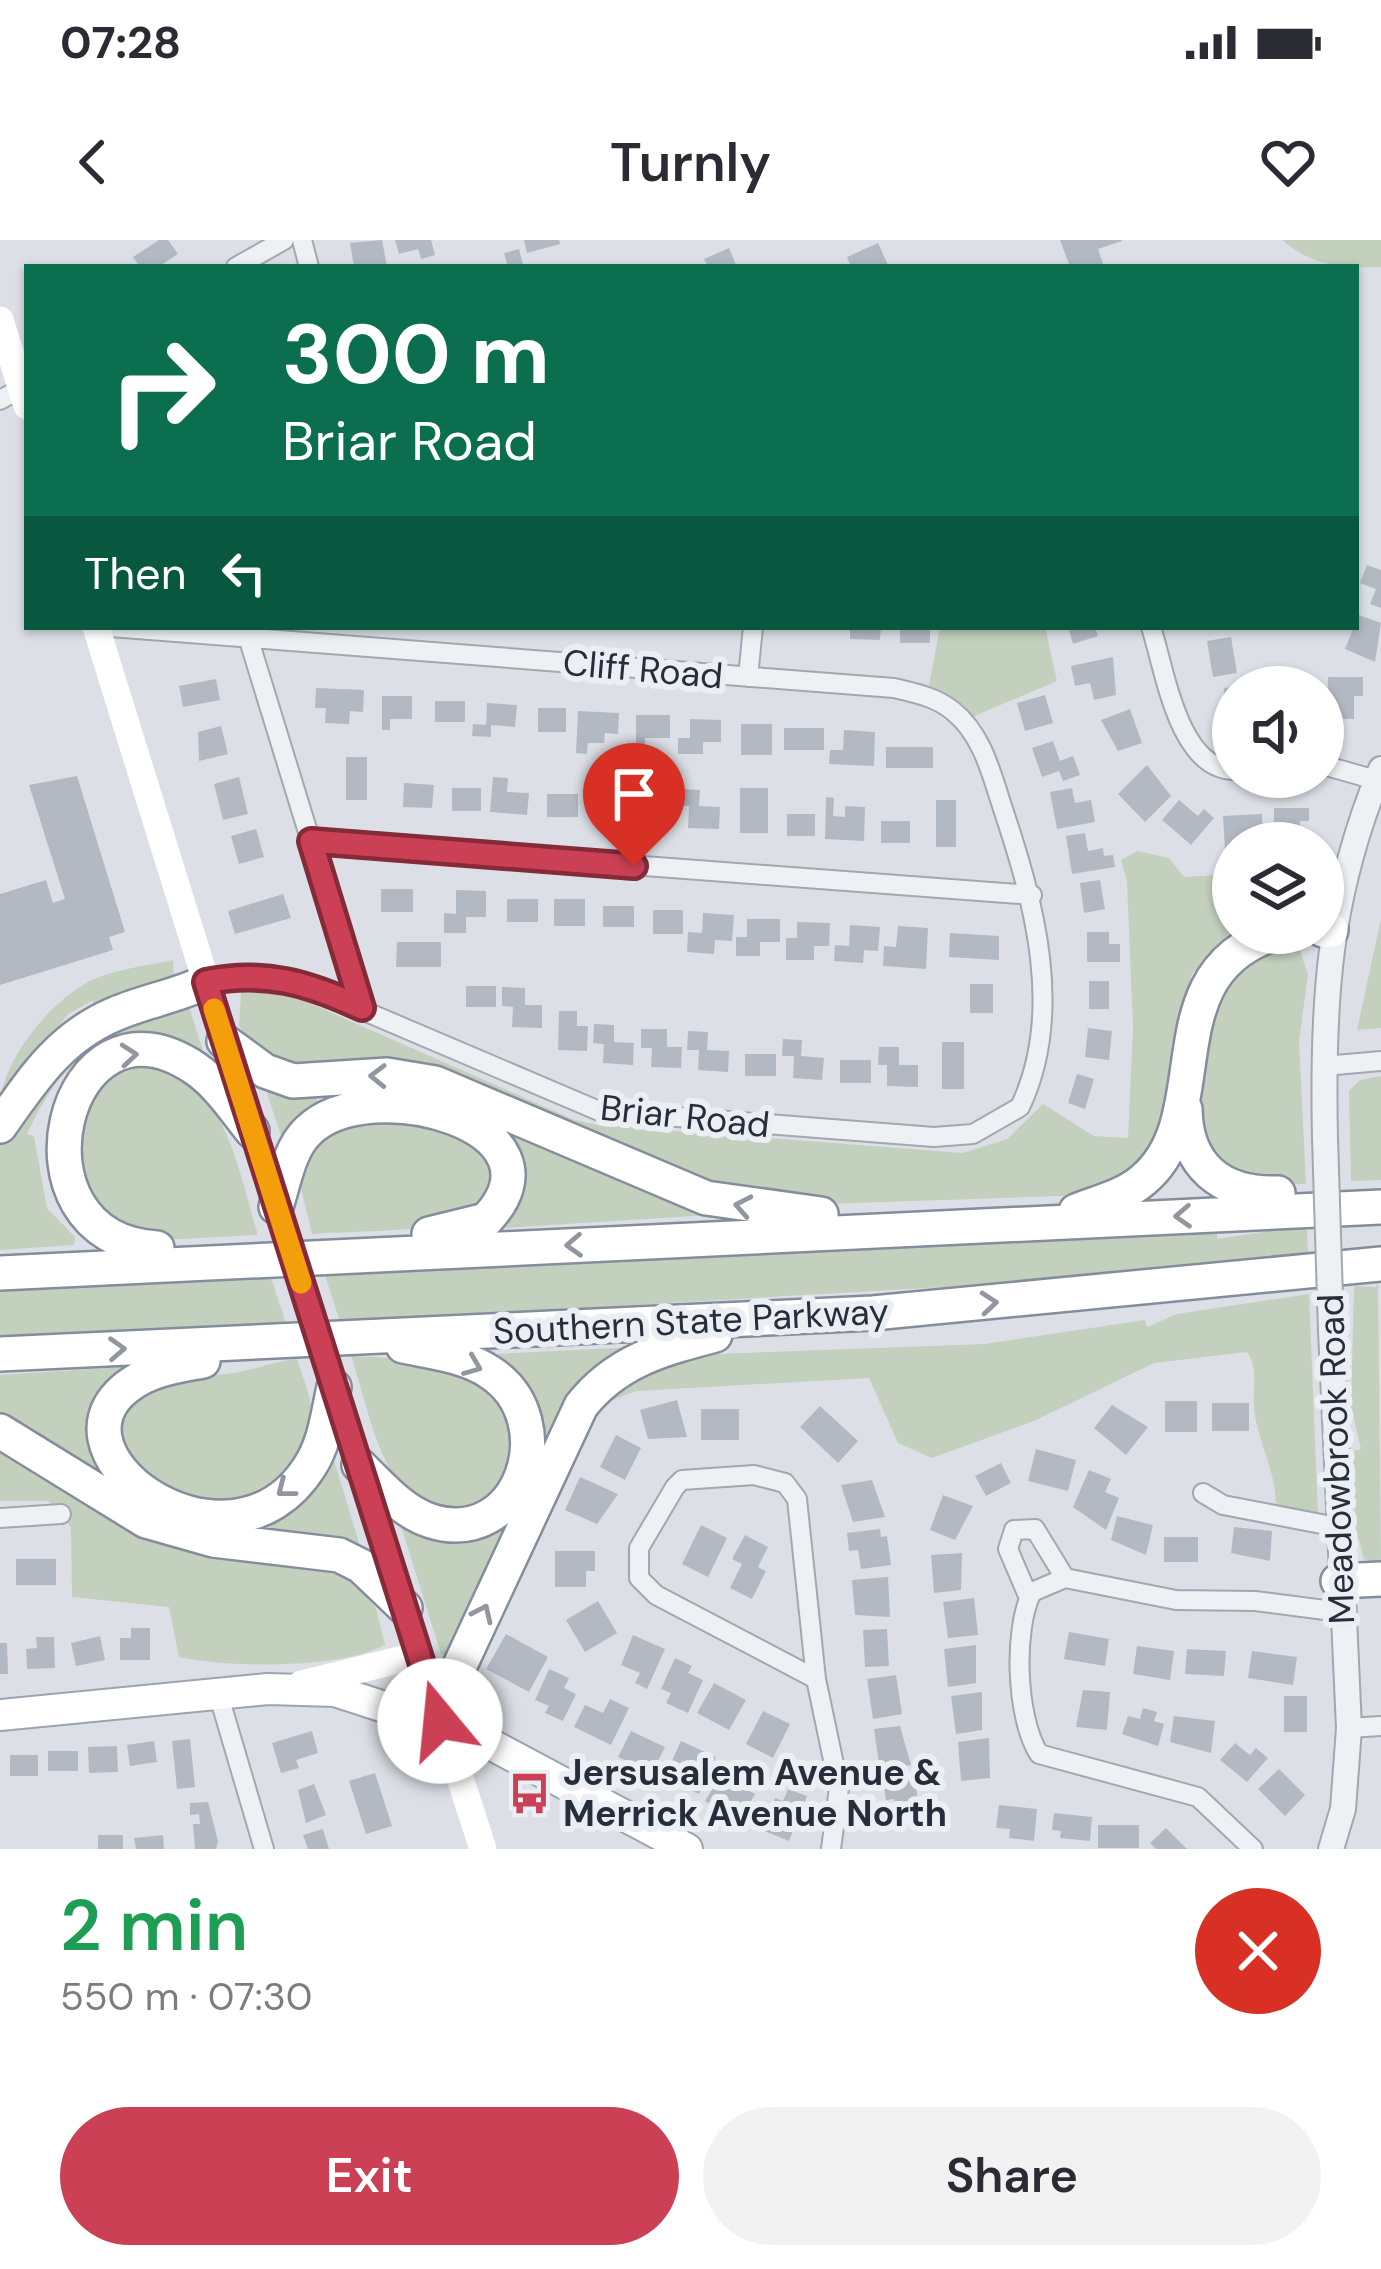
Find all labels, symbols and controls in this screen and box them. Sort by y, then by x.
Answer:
text: 07:28 [60,13,181,72]
text: Turnly [610,127,771,198]
icon: back [60,129,126,195]
icon: heart [1255,129,1321,195]
text: 300 m [282,300,550,409]
icon: right [84,312,240,468]
text: Briar Road [282,406,537,477]
icon: left [211,540,277,606]
text: Then [84,544,187,603]
street label: Cliff Road [561,639,725,699]
map controls [1212,666,1344,954]
button: sound [1212,666,1344,798]
pin [583,743,685,866]
icon: arrive [601,761,667,827]
button: layers [1212,822,1344,954]
one-way arrow [119,1042,138,1068]
one-way arrow [368,1063,386,1089]
street label: Briar Road [598,1084,772,1148]
one-way arrow [733,1194,753,1220]
one-way arrow [1173,1203,1192,1229]
one-way arrow [564,1232,583,1258]
street label: Southern State Parkway [492,1287,890,1355]
one-way arrow [980,1291,999,1316]
street label: Meadowbrook Road [1307,1293,1365,1625]
one-way arrow [108,1336,127,1362]
one-way arrow [462,1352,483,1376]
one-way arrow [277,1475,299,1497]
one-way arrow [469,1604,492,1625]
position arrow [377,1658,503,1784]
place label: Jersusalem Avenue & Merrick Avenue North [563,1749,947,1837]
bus stop icon: Jersusalem Avenue & Merrick Avenue North [506,1770,552,1816]
text: 2 min [60,1879,248,1972]
button: close [1195,1888,1321,2014]
text: 550 m · 07:30 [60,1971,312,2022]
button: Exit [60,2107,679,2245]
button: Share [703,2107,1321,2245]

